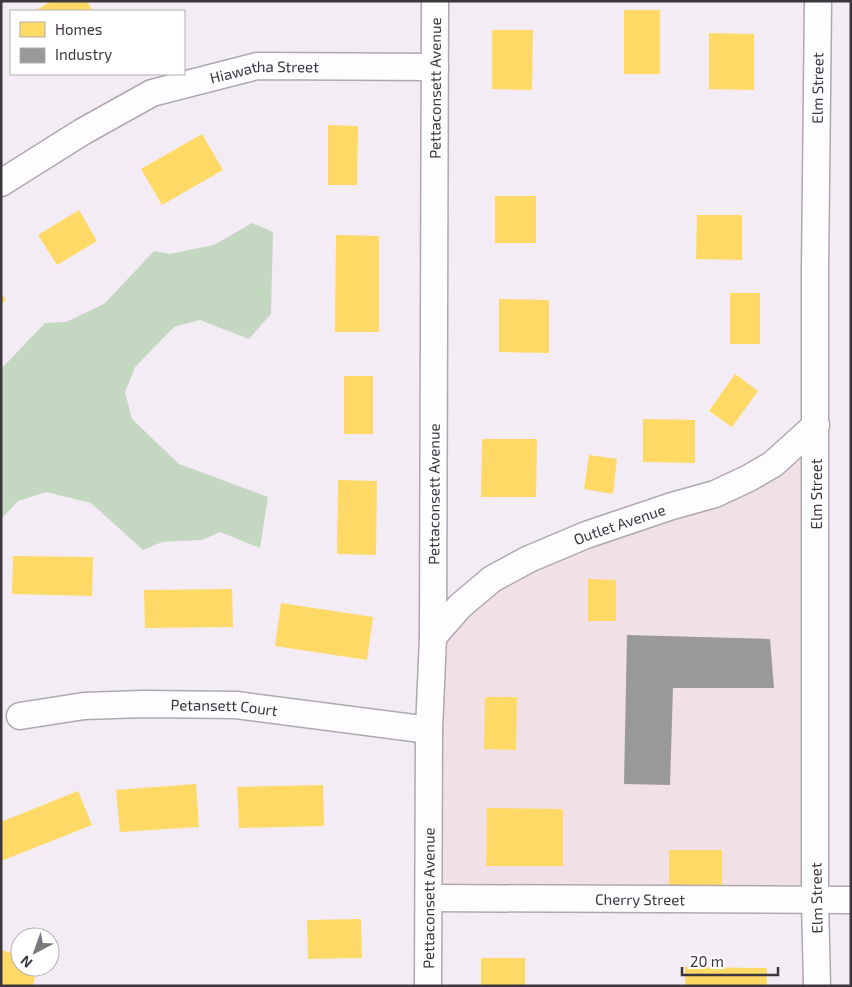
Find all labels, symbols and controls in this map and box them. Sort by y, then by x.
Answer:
legend [10,10,185,75]
street label: Pettaconsett Avenue [426,17,444,159]
text: Homes [55,20,102,38]
text: Industry [55,45,112,63]
street label: Elm Street [808,52,826,124]
street label: Hiawatha Street [208,57,319,87]
street label: Pettaconsett Avenue [424,423,443,565]
street label: Elm Street [807,458,825,530]
street label: Outlet Avenue [571,500,668,548]
street label: Petansett Court [170,695,279,719]
street label: Pettaconsett Avenue [419,827,438,969]
street label: Elm Street [806,862,826,934]
street label: Cherry Street [595,890,685,908]
north arrow [10,927,60,977]
scale bar [682,944,778,976]
text: N [17,952,36,972]
text: 20 m [690,952,724,970]

